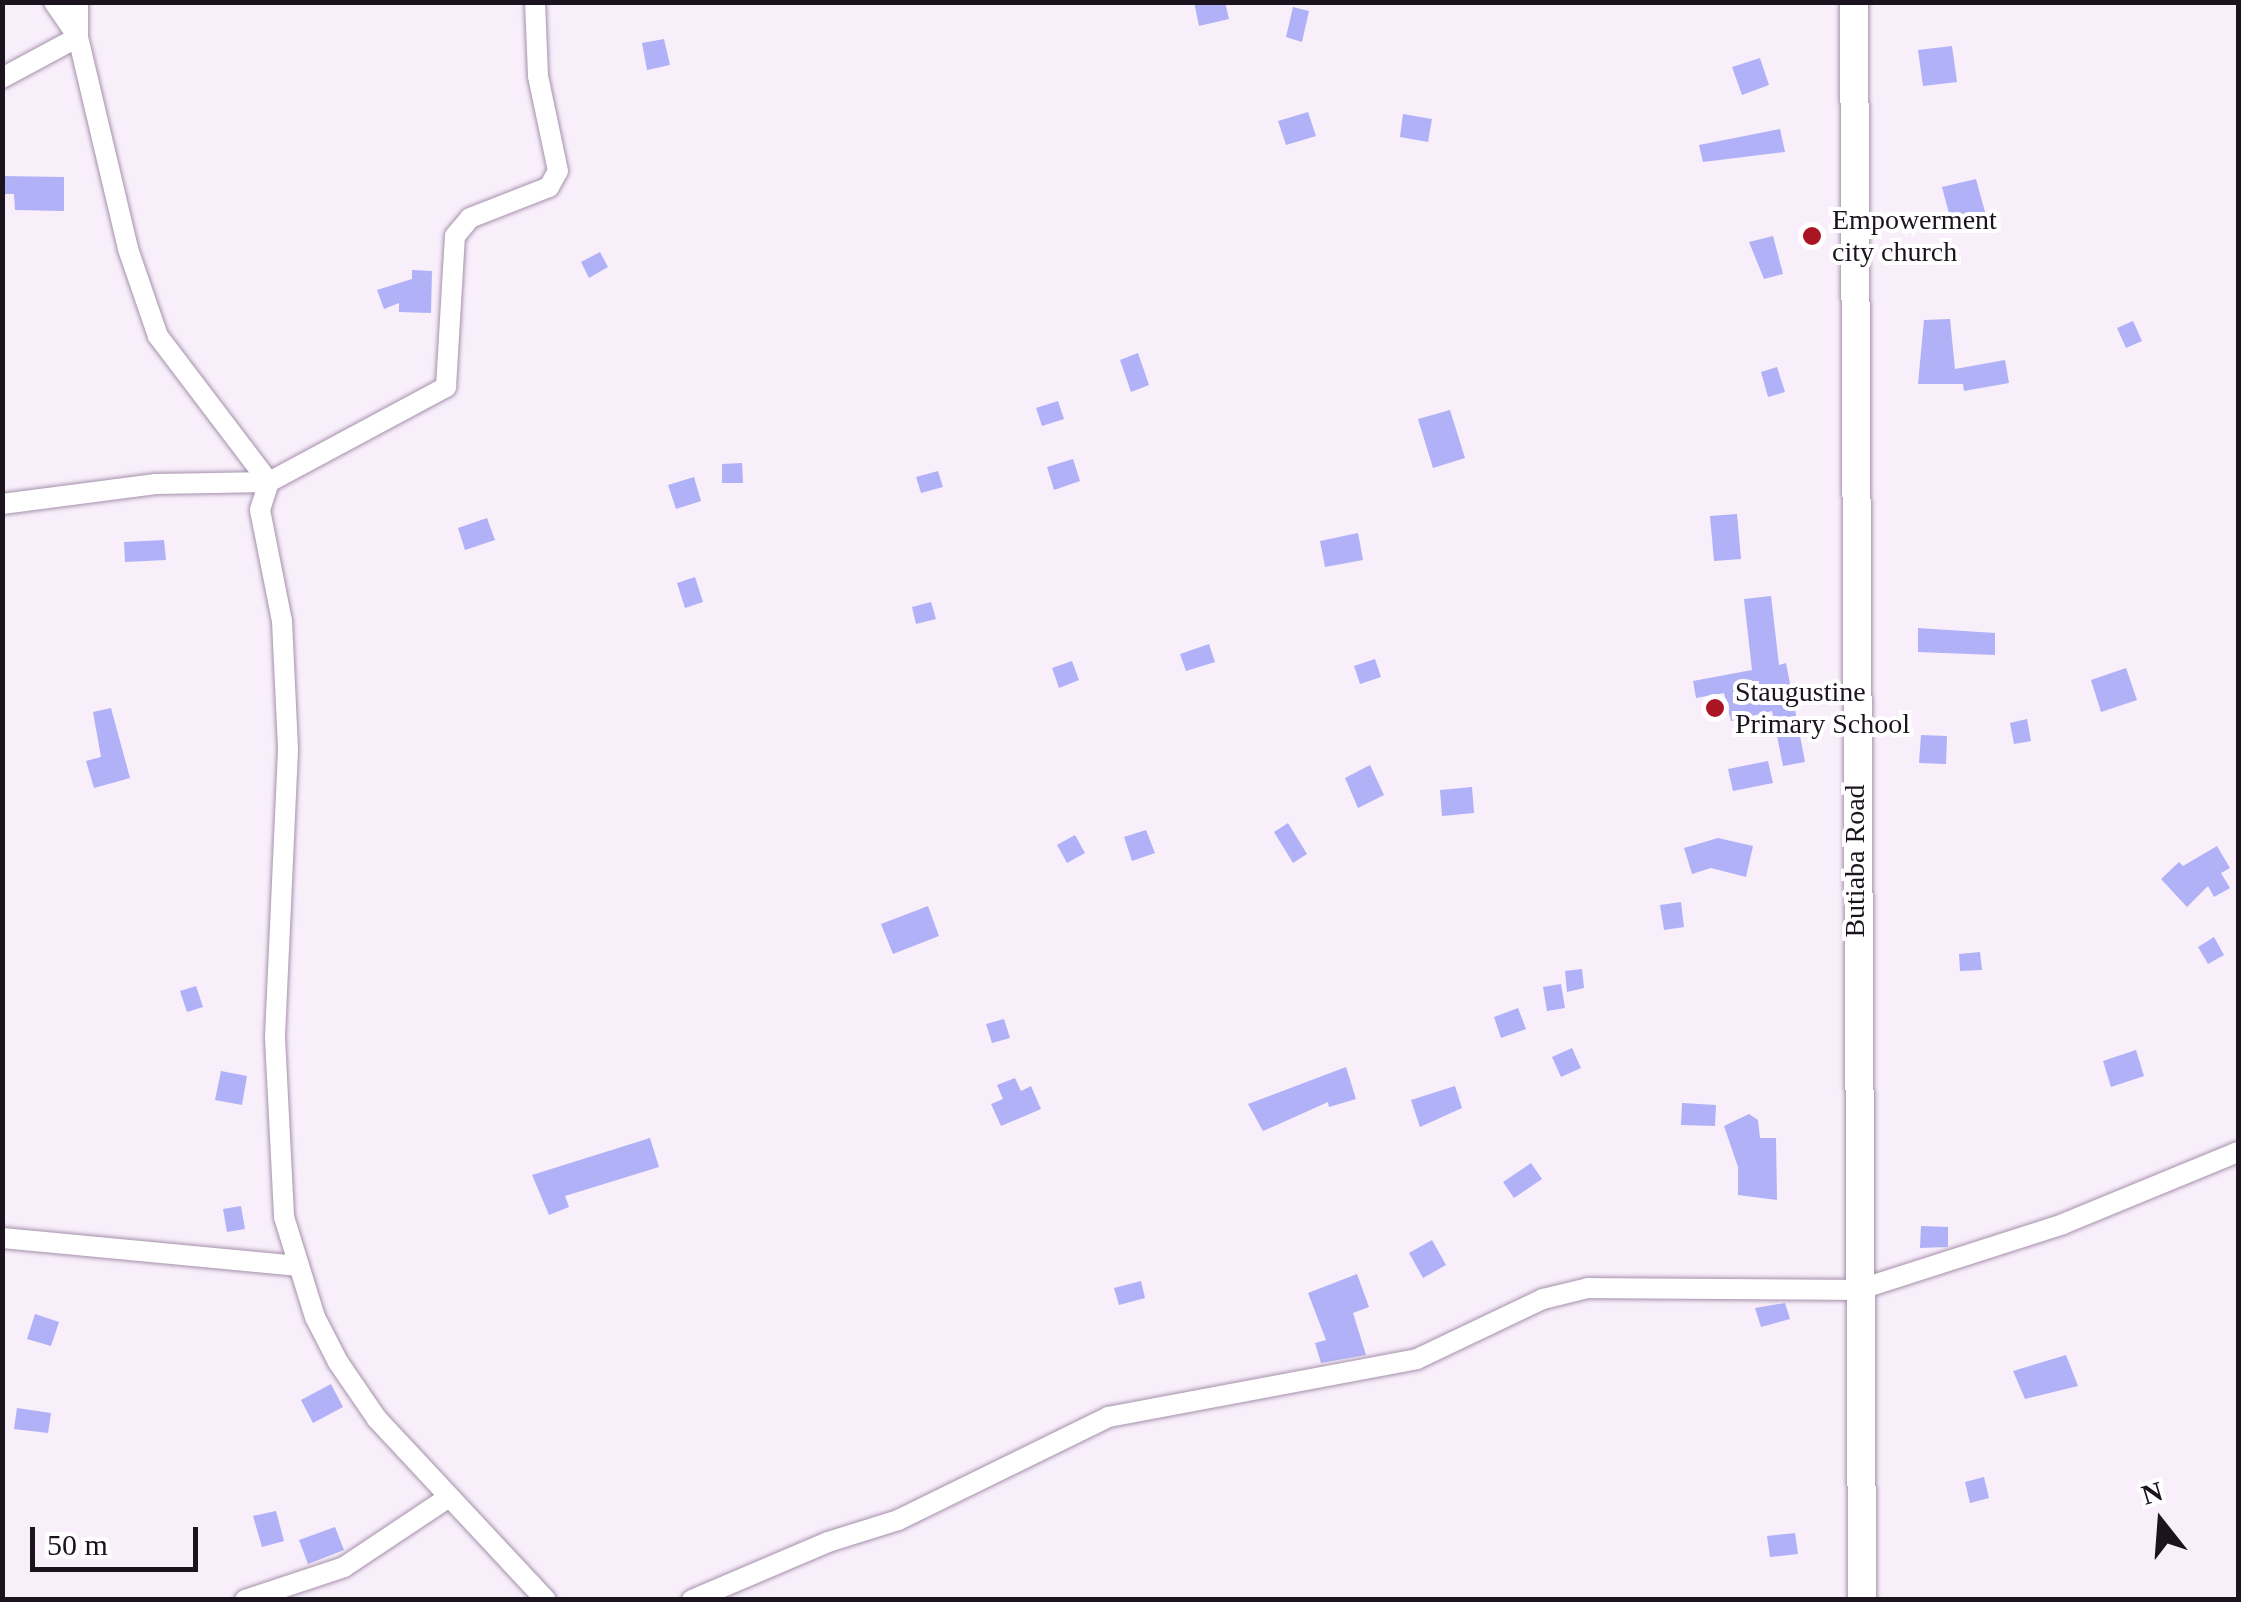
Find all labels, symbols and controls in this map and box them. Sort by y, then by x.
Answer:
place label: Empowerment city church [1832,203,1997,269]
marker: Empowerment city church [1801,225,1823,247]
place label: Staugustine Primary School [1735,675,1910,741]
marker: Staugustine Primary School [1704,697,1726,719]
street label: Butiaba Road [1838,784,1872,938]
north arrow [2111,1472,2211,1572]
text: N [2138,1475,2166,1511]
scale bar [35,1507,202,1569]
text: 50 m [47,1528,108,1561]

